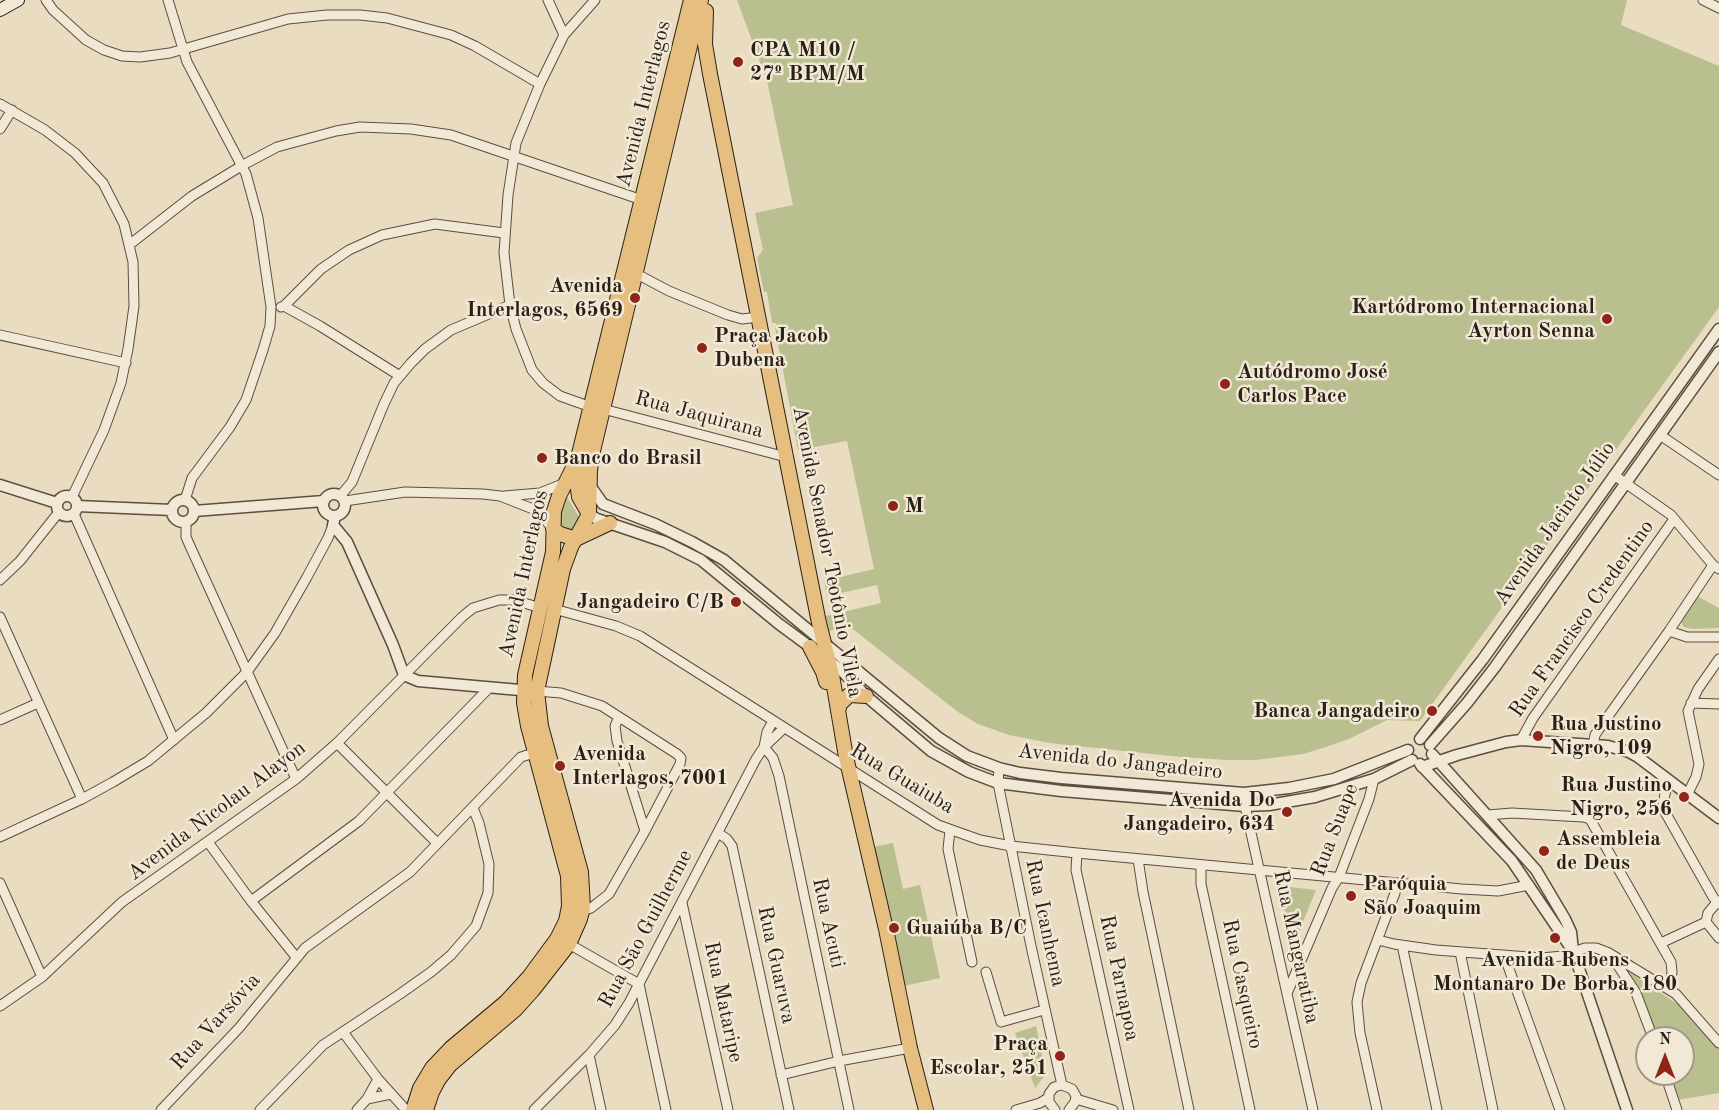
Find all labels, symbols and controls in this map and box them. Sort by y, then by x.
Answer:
street label: Avenida Interlagos [611,18,677,190]
place label: CPA M10 / 27º BPM/M [750,37,865,87]
marker: CPA M10 / 27º BPM/M [731,55,745,69]
place label: Avenida Interlagos, 6569 [467,273,623,323]
marker: Avenida Interlagos, 6569 [628,291,642,305]
place label: Kartódromo Internacional Ayrton Senna [1351,294,1595,344]
marker: Kartódromo Internacional Ayrton Senna [1600,312,1614,326]
place label: Praça Jacob Dubena [714,323,828,373]
marker: Praça Jacob Dubena [695,341,709,355]
place label: Autódromo José Carlos Pace [1237,359,1388,409]
marker: Autódromo José Carlos Pace [1218,377,1232,391]
street label: Rua Jaquirana [632,386,766,444]
street label: Avenida Senador Teotônio Vilela [786,404,868,700]
street label: Avenida Jacinto Júlio [1489,437,1621,611]
place label: Banco do Brasil [554,445,702,471]
marker: Banco do Brasil [535,451,549,465]
street label: Avenida Interlagos [494,488,554,660]
place label: M [905,493,924,519]
marker: M [886,499,900,513]
street label: Rua Francisco Credentino [1504,515,1660,723]
place label: Jangadeiro C/B [577,589,724,615]
marker: Jangadeiro C/B [729,595,743,609]
place label: Banca Jangadeiro [1253,698,1420,724]
marker: Banca Jangadeiro [1425,704,1439,718]
place label: Rua Justino Nigro, 109 [1550,711,1661,761]
marker: Rua Justino Nigro, 109 [1531,729,1545,743]
street label: Avenida Nicolau Alayon [123,736,311,886]
street label: Rua Guaiuba [845,738,959,820]
street label: Avenida do Jangadeiro [1016,739,1224,785]
place label: Avenida Interlagos, 7001 [572,741,728,791]
marker: Avenida Interlagos, 7001 [553,759,567,773]
place label: Rua Justino Nigro, 256 [1561,772,1672,822]
street label: Rua Suape [1306,780,1364,880]
place label: Avenida Do Jangadeiro, 634 [1124,787,1275,837]
marker: Rua Justino Nigro, 256 [1677,790,1691,804]
marker: Avenida Do Jangadeiro, 634 [1280,805,1294,819]
place label: Assembleia de Deus [1556,826,1661,876]
marker: Assembleia de Deus [1537,844,1551,858]
street label: Rua São Guilherme [594,845,698,1013]
street label: Rua Icanhema [1019,857,1071,989]
street label: Rua Mangaratiba [1267,868,1325,1026]
place label: Paróquia São Joaquim [1363,871,1481,921]
street label: Rua Acuti [806,875,850,971]
marker: Paróquia São Joaquim [1344,889,1358,903]
street label: Rua Guaruva [751,904,801,1026]
street label: Rua Parnapoa [1093,913,1145,1043]
place label: Guaiúba B/C [906,915,1027,941]
street label: Rua Casqueiro [1216,917,1268,1051]
marker: Guaiúba B/C [887,921,901,935]
marker: Avenida Rubens Montanaro De Borba, 180 [1548,931,1562,945]
street label: Rua Mataripe [698,939,748,1065]
place label: Avenida Rubens Montanaro De Borba, 180 [1433,947,1677,997]
street label: Rua Varsóvia [166,968,266,1076]
north arrow [1635,1026,1695,1086]
place label: Praça Escolar, 251 [930,1031,1048,1081]
text: N [1659,1032,1671,1048]
marker: Praça Escolar, 251 [1053,1049,1067,1063]

